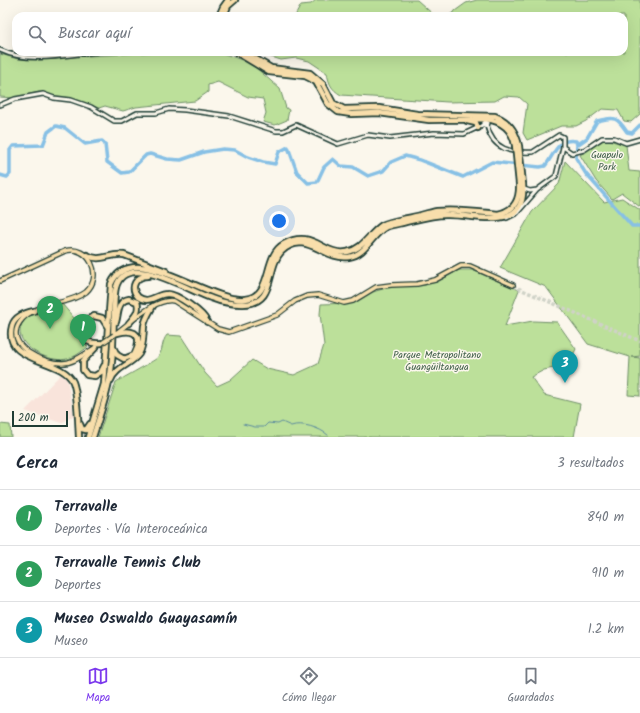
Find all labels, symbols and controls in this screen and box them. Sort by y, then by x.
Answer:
search box [12,12,628,56]
text: Buscar aquí [58,22,131,46]
icon: search [26,23,48,45]
park label: Guapulo Park [591,147,624,175]
your location [269,211,289,231]
pin: 2 [37,296,63,329]
pin: 1 [70,314,96,347]
park label: Parque Metropolitano Guangüiltangua [393,347,482,375]
pin: 3 [552,350,578,383]
scale bar [12,409,68,428]
text: 200 m [18,409,49,427]
text: Cerca [16,450,58,477]
text: 3 resultados [557,453,624,474]
text: Terravalle [54,495,117,519]
text: 1 [27,507,31,528]
text: 840 m [587,507,624,528]
text: Deportes · Vía Interoceánica [54,519,208,540]
text: Terravalle Tennis Club [54,551,201,575]
text: 2 [25,563,33,584]
text: 910 m [592,563,624,584]
text: Deportes [54,575,101,596]
text: Museo Oswaldo Guayasamín [54,607,237,631]
text: 3 [25,619,33,640]
text: 1.2 km [588,619,624,640]
text: Museo [54,631,88,652]
tab: Mapa [86,665,110,707]
tab: Cómo llegar [282,665,336,707]
tab: Guardados [508,665,554,707]

